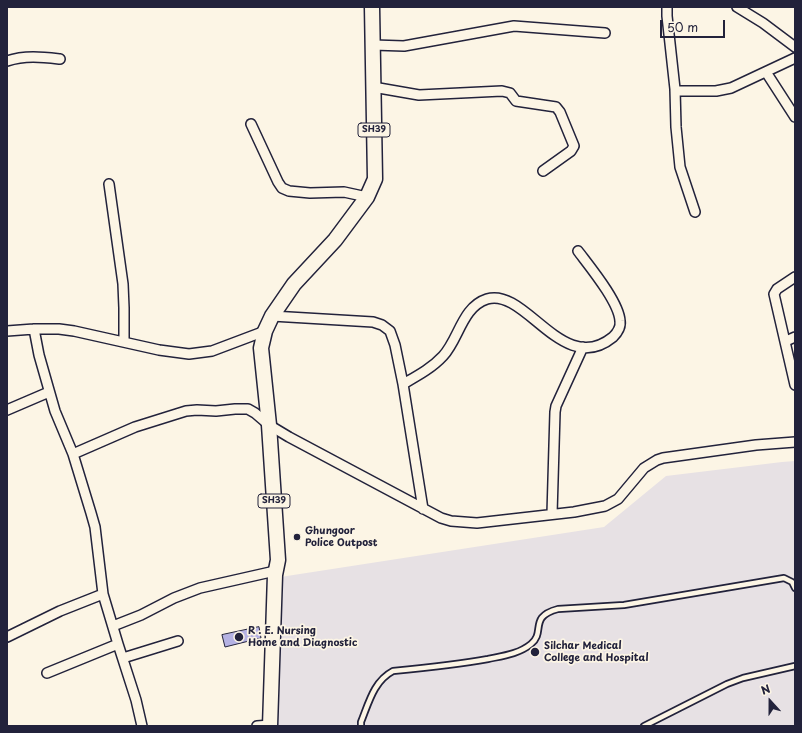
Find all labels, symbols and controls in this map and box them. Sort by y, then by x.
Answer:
scale bar [662,12,727,38]
text: 50 m [667,18,698,36]
road number: SH39 [358,123,390,137]
road number: SH39 [258,494,290,508]
place label: Ghungoor Police Outpost [305,525,378,548]
marker: Ghungoor Police Outpost [292,532,302,542]
place label: R . E. Nursing Home and Diagnostic [248,625,357,648]
marker: R . E. Nursing Home and Diagnostic [233,631,245,643]
place label: Silchar Medical College and Hospital [544,640,649,664]
marker: Silchar Medical College and Hospital [529,646,541,658]
text: N [758,680,773,699]
north arrow [750,681,790,721]

